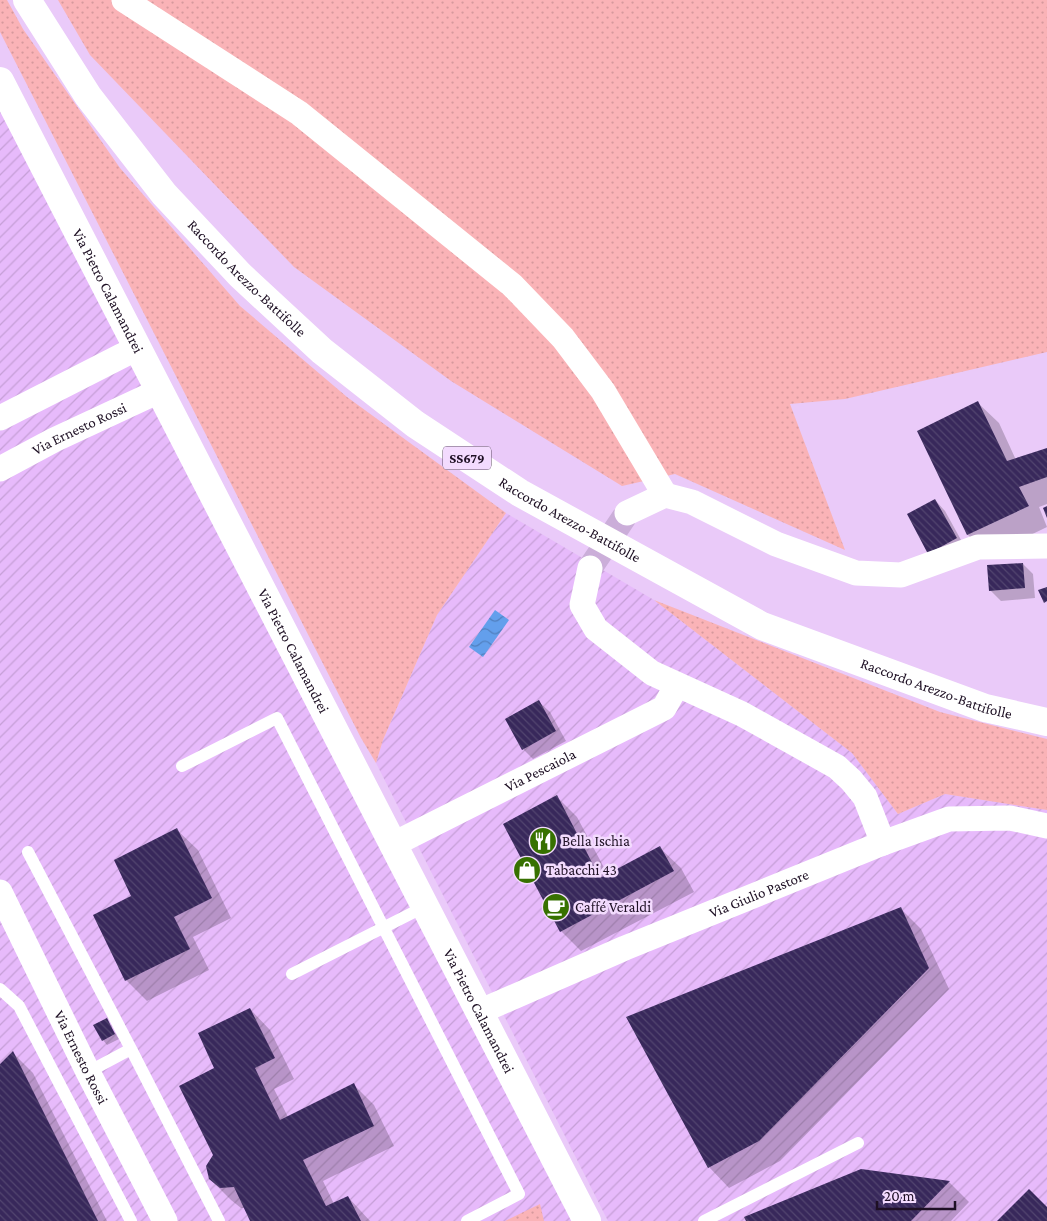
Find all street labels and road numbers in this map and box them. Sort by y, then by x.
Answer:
street label: Raccordo Arezzo-Battifolle [185,217,309,340]
street label: Via Pietro Calamandrei [69,226,147,356]
street label: Via Ernesto Rossi [29,399,129,458]
road number: SS679 [443,446,491,469]
street label: Raccordo Arezzo-Battifolle [496,474,644,566]
street label: Via Pietro Calamandrei [255,586,332,716]
street label: Raccordo Arezzo-Battifolle [858,655,1014,722]
street label: Via Pescaiola [502,746,578,795]
street label: Via Giulio Pastore [707,866,811,921]
street label: Via Pietro Calamandrei [440,946,517,1076]
street label: Via Ernesto Rossi [51,1008,111,1107]

